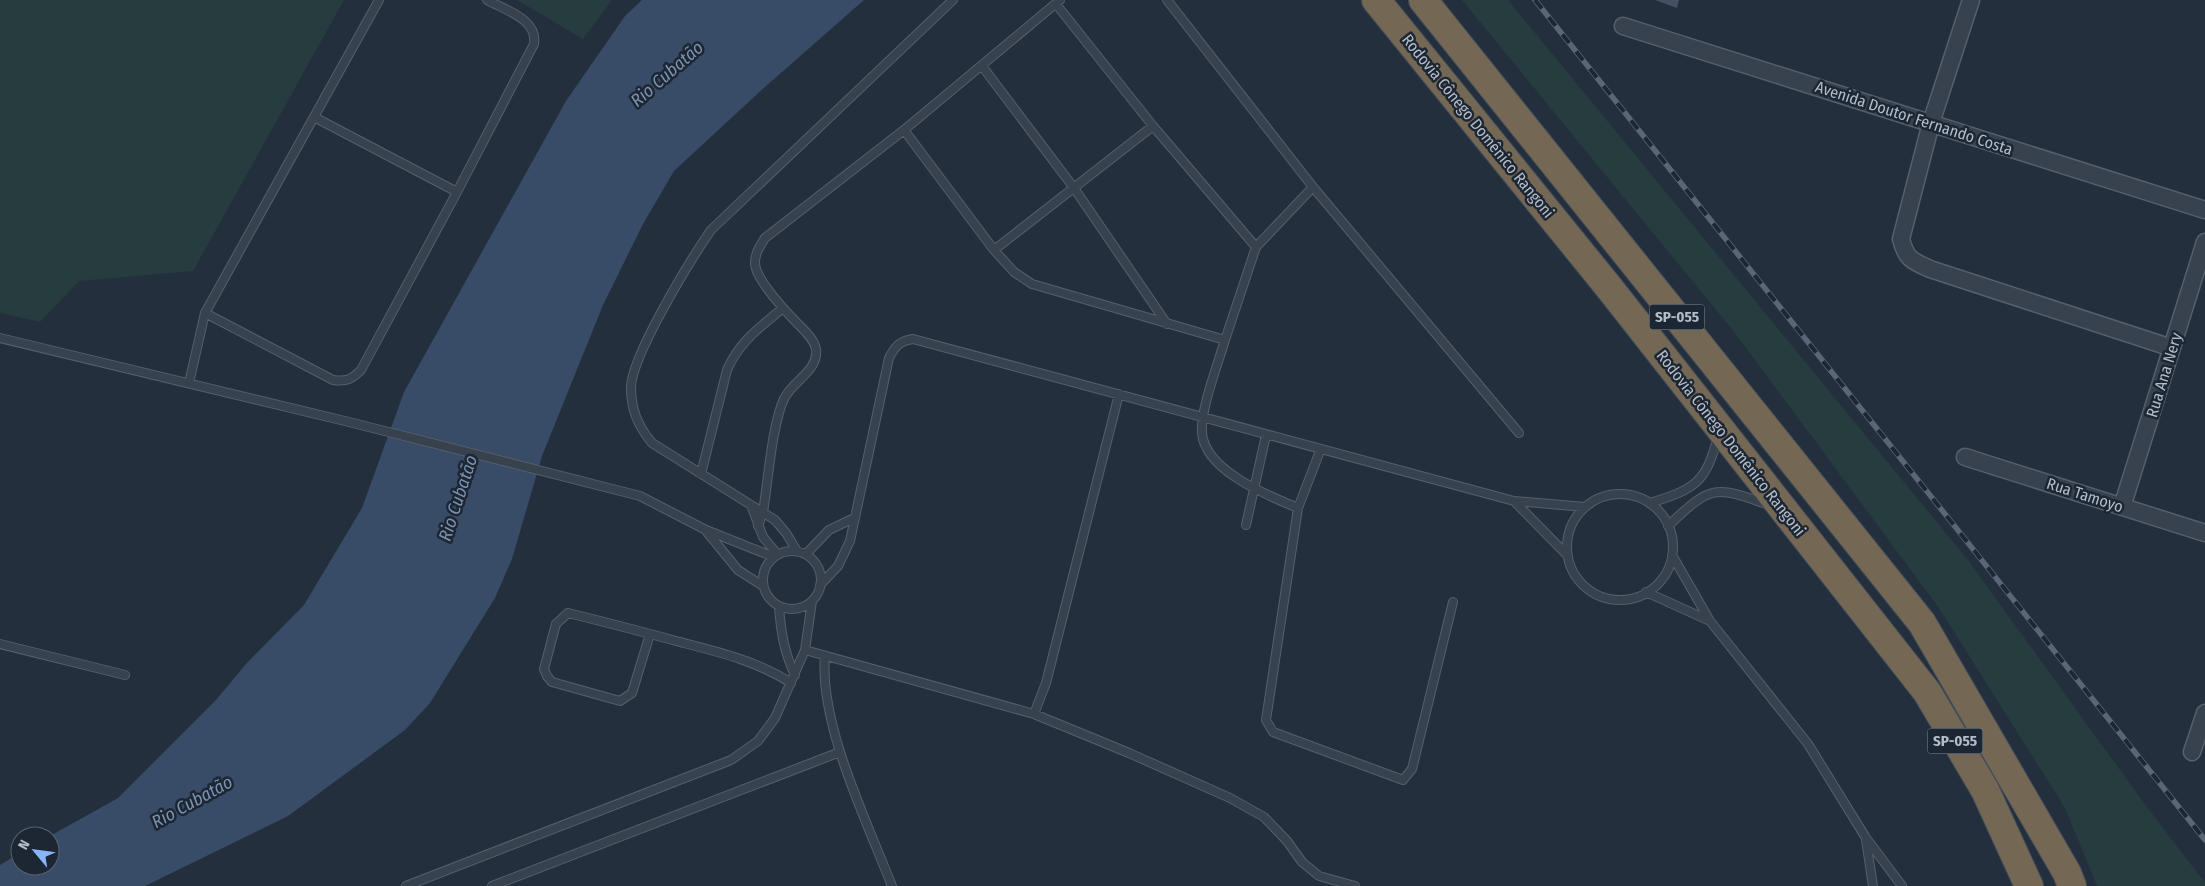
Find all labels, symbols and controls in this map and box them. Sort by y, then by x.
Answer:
street label: Rodovia Cônego Domênico Rangoni [1398,30,1558,222]
water label: Rio Cubatão [626,36,708,112]
street label: Avenida Doutor Fernando Costa [1813,77,2015,159]
road number: SP-055 [1650,304,1704,330]
street label: Rua Ana Nery [2142,330,2186,420]
street label: Rodovia Cônego Domênico Rangoni [1653,346,1809,540]
water label: Rio Cubatão [434,452,482,544]
street label: Rua Tamoyo [2044,474,2126,516]
road number: SP-055 [1928,728,1982,754]
water label: Rio Cubatão [148,771,236,833]
north arrow [10,826,60,876]
text: N [15,837,34,853]

